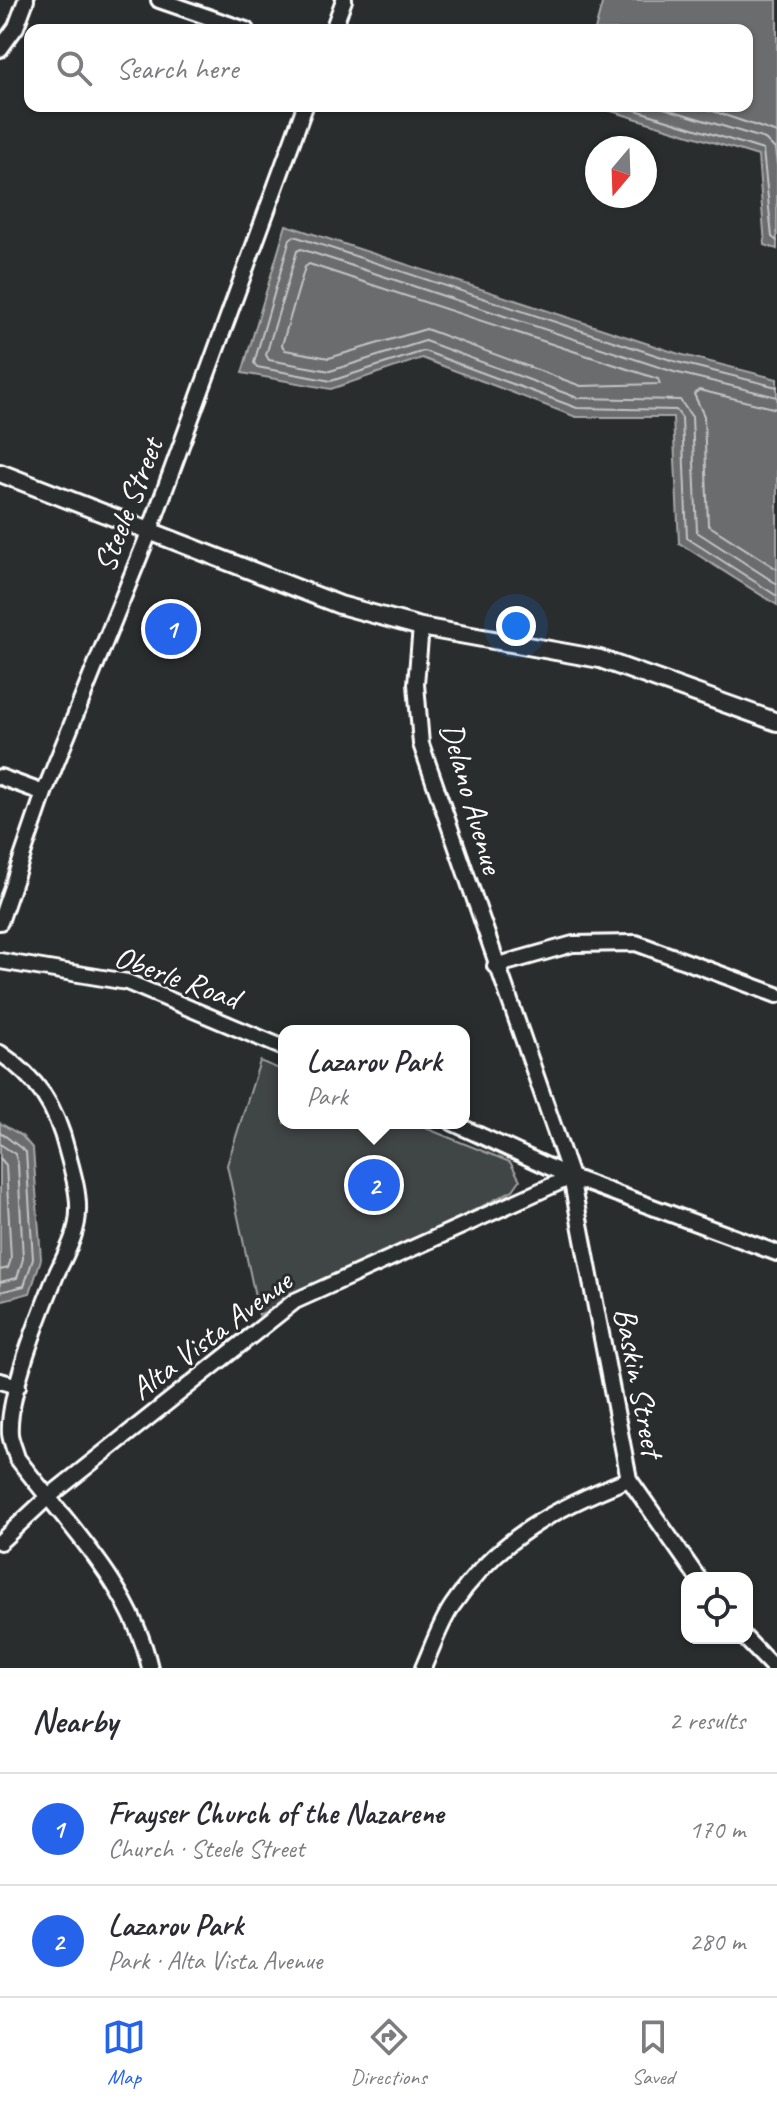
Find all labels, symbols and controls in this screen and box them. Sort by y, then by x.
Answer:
search box [24,24,753,112]
icon: search [52,46,96,90]
text: Search here [116,49,238,87]
north arrow [585,136,657,208]
street label: Steele Street [84,429,173,578]
pin: 1 [145,599,197,659]
your location [496,606,536,646]
street label: Delano Avenue [431,718,514,881]
street label: Oberle Road [109,936,249,1020]
popup [278,1025,470,1129]
text: Lazarov Park [307,1042,442,1080]
text: Park [307,1080,348,1113]
pin: 2 [348,1155,400,1215]
street label: Alta Vista Avenue [122,1259,302,1409]
street label: Baskin Street [604,1304,674,1464]
map controls [681,1572,753,1644]
button: locate [681,1572,753,1644]
text: Nearby [32,1699,118,1742]
text: 2 results [669,1704,745,1737]
text: Frayser Church of the Nazarene [108,1794,444,1832]
text: 1 [52,1813,64,1846]
text: 170 m [689,1813,745,1846]
text: Church · Steele Street [108,1832,304,1865]
text: Lazarov Park [108,1906,243,1944]
text: 2 [52,1925,64,1958]
text: 280 m [689,1925,745,1958]
text: Park · Alta Vista Avenue [108,1944,322,1977]
tab: Map [102,2015,146,2091]
tab: Directions [350,2015,427,2091]
tab: Saved [631,2015,675,2091]

